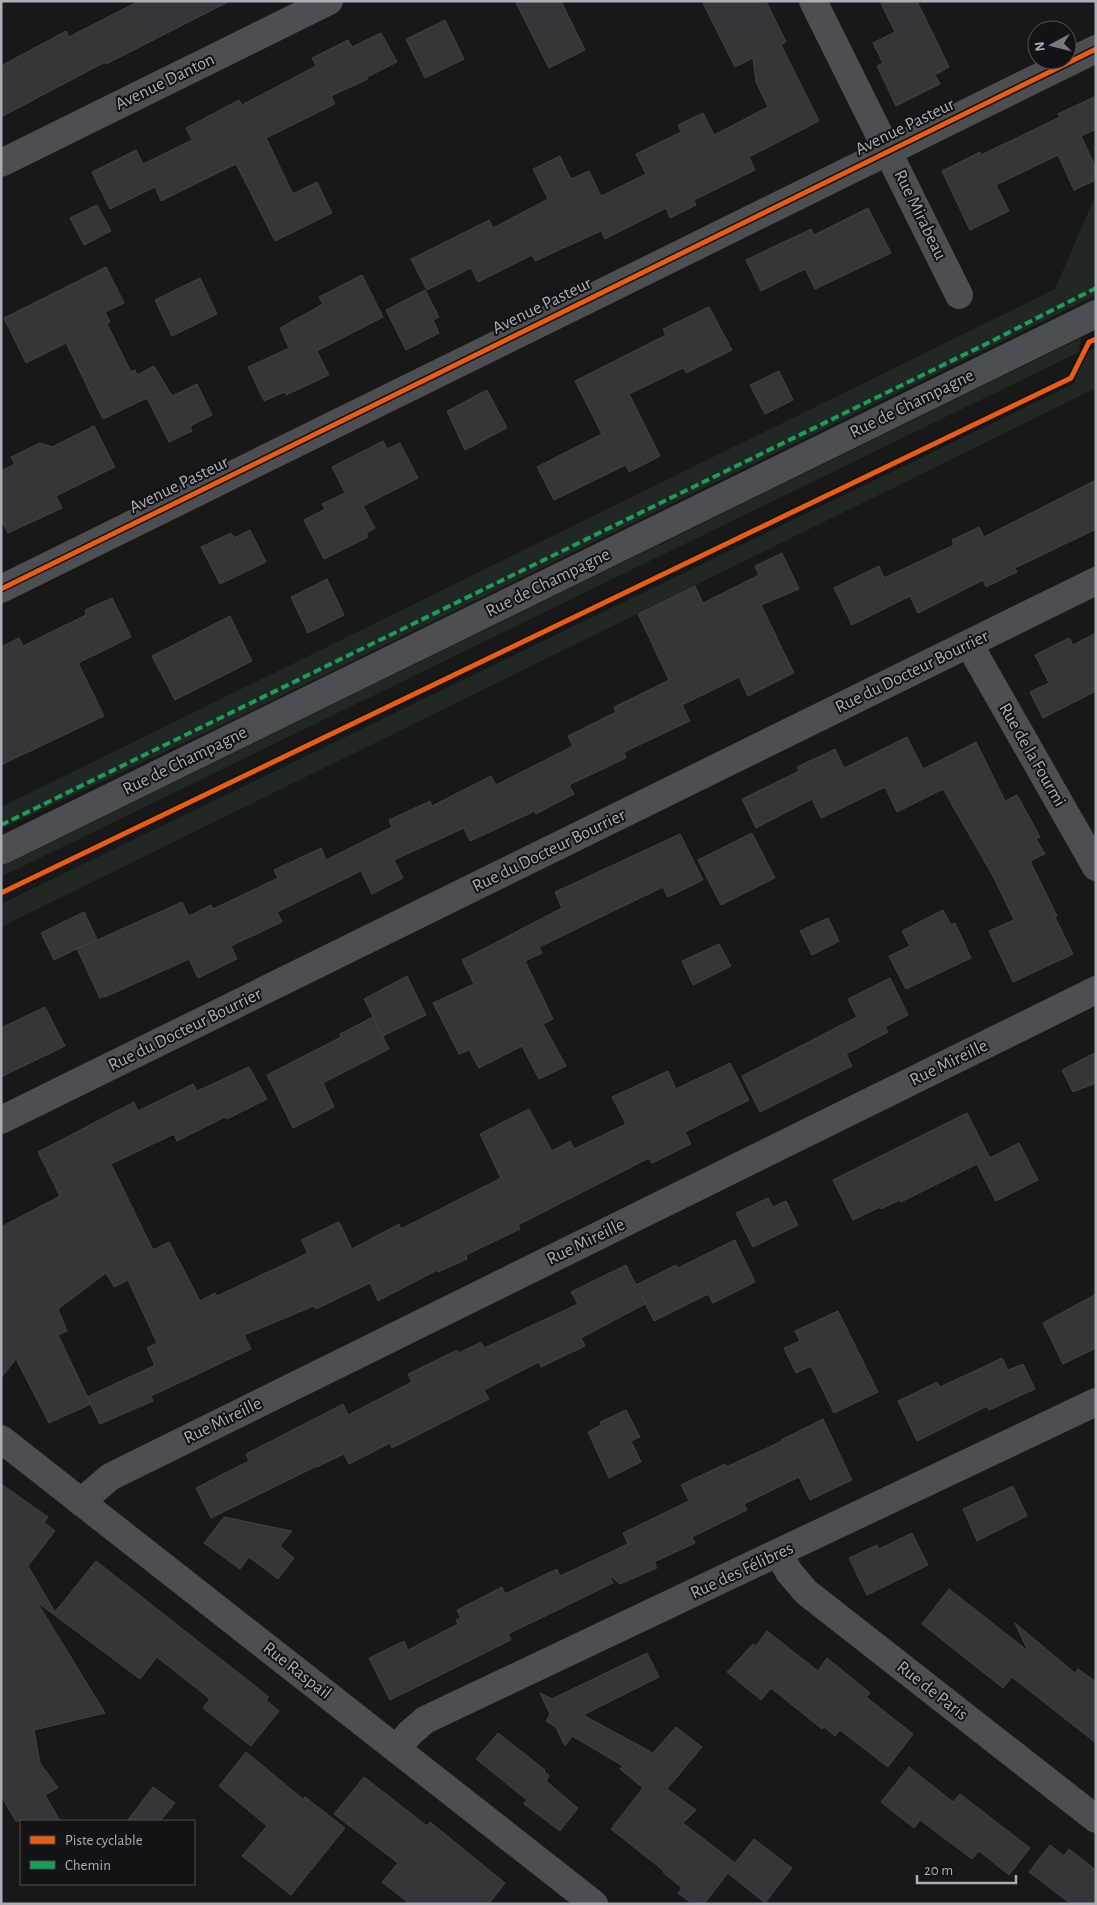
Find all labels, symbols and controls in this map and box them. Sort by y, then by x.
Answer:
north arrow [1027,20,1077,70]
text: N [1033,41,1048,52]
street label: Avenue Danton [113,50,217,114]
street label: Avenue Pasteur [853,95,958,159]
street label: Rue Mirabeau [891,167,949,263]
street label: Avenue Pasteur [490,274,595,338]
street label: Rue de Champagne [847,366,977,442]
street label: Avenue Pasteur [127,453,232,517]
street label: Rue de Champagne [483,545,613,621]
street label: Rue du Docteur Bourrier [833,627,992,717]
street label: Rue de la Fourmi [995,700,1069,810]
street label: Rue de Champagne [120,723,250,799]
street label: Rue du Docteur Bourrier [470,806,629,896]
street label: Rue du Docteur Bourrier [106,985,265,1075]
street label: Rue Mireille [907,1036,991,1090]
street label: Rue Mireille [544,1215,628,1269]
street label: Rue Mireille [181,1394,265,1448]
street label: Rue des Félibres [688,1539,796,1603]
street label: Rue Raspail [260,1639,334,1703]
street label: Rue de Paris [893,1658,971,1724]
legend [20,1820,195,1885]
text: Piste cyclable [65,1833,143,1848]
scale bar [917,1852,1016,1884]
text: Chemin [65,1858,111,1873]
text: 20 m [924,1863,953,1878]

